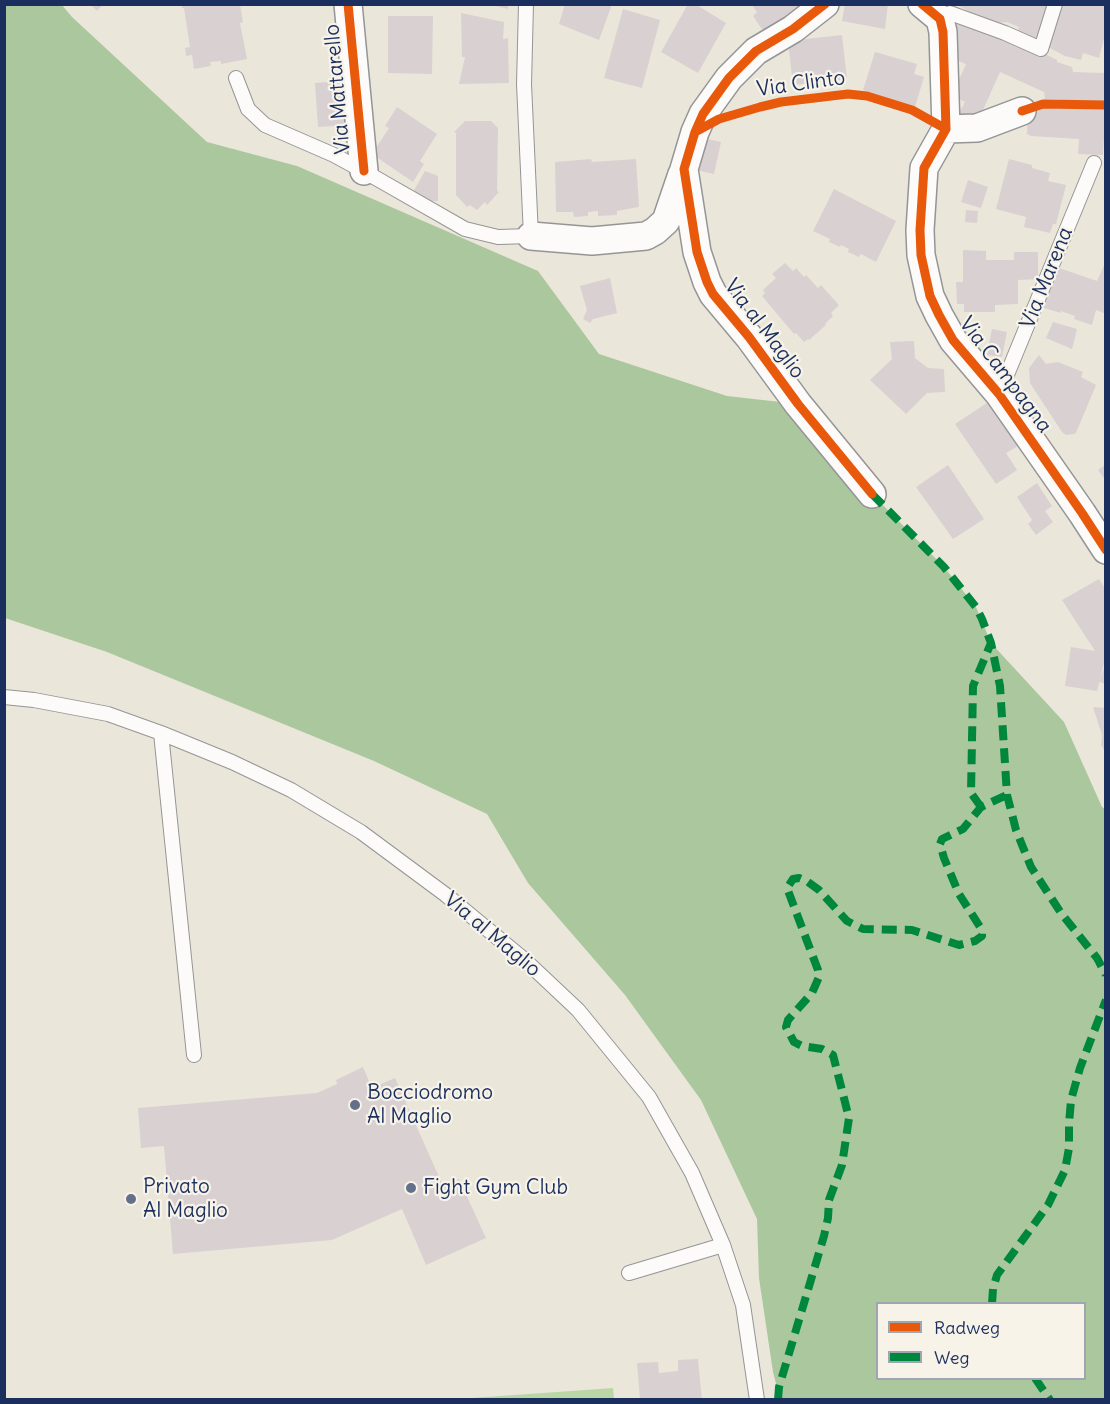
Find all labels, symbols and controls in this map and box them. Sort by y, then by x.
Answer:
street label: Via Mattarello [320,23,356,155]
street label: Via Clinto [755,65,847,103]
street label: Via Marena [1015,224,1079,332]
street label: Via al Maglio [718,274,810,384]
street label: Via Campagna [953,312,1057,438]
street label: Via al Maglio [439,887,545,983]
place label: Bocciodromo Al Maglio [367,1080,493,1130]
marker: Bocciodromo Al Maglio [348,1098,362,1112]
place label: Privato Al Maglio [143,1174,228,1224]
place label: Fight Gym Club [423,1175,568,1201]
marker: Fight Gym Club [404,1181,418,1195]
marker: Privato Al Maglio [124,1192,138,1206]
legend [876,1302,1086,1380]
text: Radweg [934,1316,1000,1339]
text: Weg [934,1346,969,1369]

